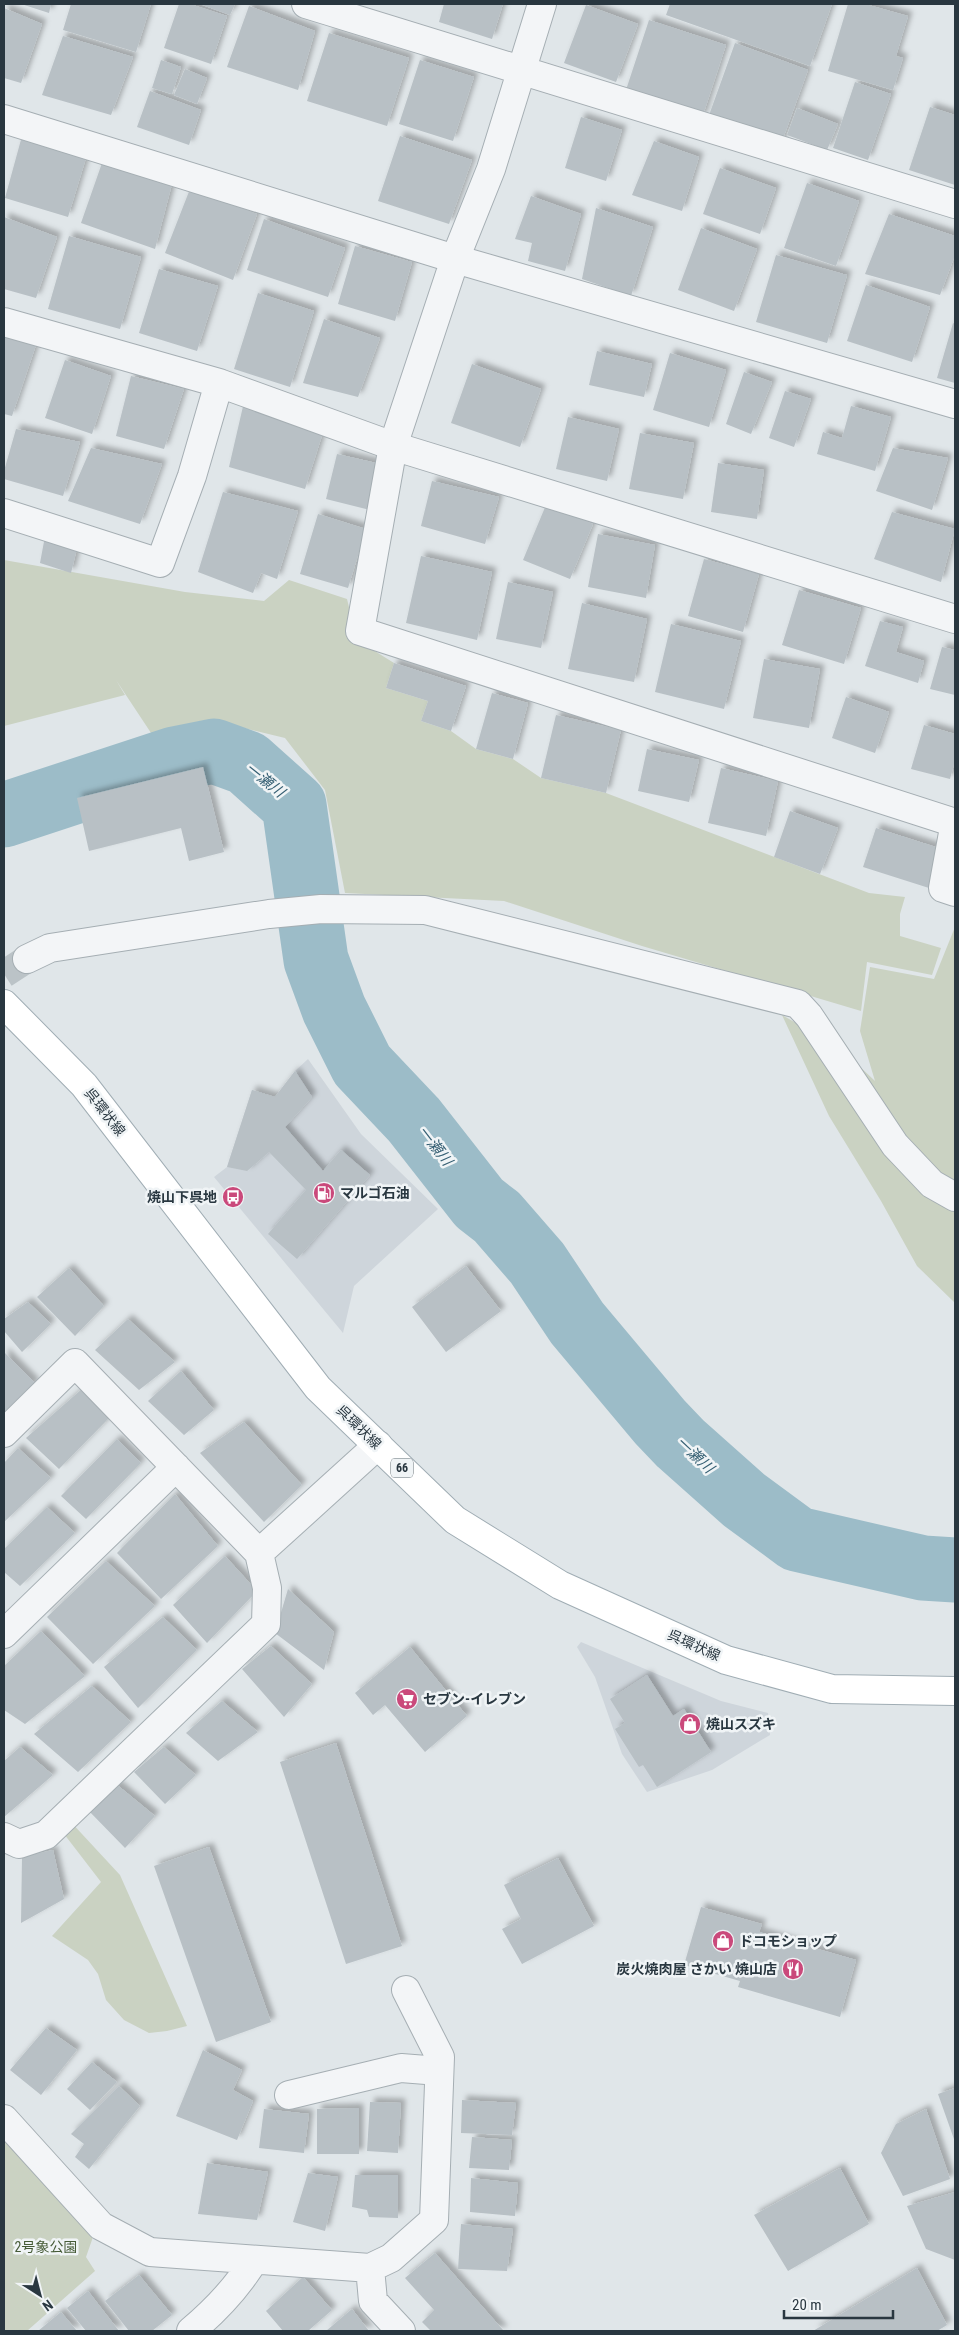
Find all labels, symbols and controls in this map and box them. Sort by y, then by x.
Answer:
water label: 一瀬川 [242,759,290,802]
street label: 呉環状線 [81,1085,129,1139]
water label: 一瀬川 [414,1123,457,1171]
fuel station icon: マルゴ石油 [312,1181,336,1205]
bus stop icon: 焼山下呉地 [221,1185,245,1209]
place label: マルゴ石油 [340,1185,410,1201]
place label: 焼山下呉地 [147,1189,217,1205]
street label: 呉環状線 [333,1402,385,1452]
water label: 一瀬川 [672,1433,719,1478]
road number: 66 [391,1459,413,1478]
street label: 呉環状線 [665,1626,723,1664]
supermarket icon: セブン-イレブン [395,1687,419,1711]
place label: セブン-イレブン [423,1691,526,1707]
shop icon: 焼山スズキ [678,1712,702,1736]
place label: 焼山スズキ [706,1716,776,1732]
shop icon: ドコモショップ [711,1929,735,1953]
place label: ドコモショップ [739,1933,837,1949]
restaurant icon: 炭火焼肉屋 さかい 焼山店 [781,1957,805,1981]
place label: 炭火焼肉屋 さかい 焼山店 [617,1961,777,1977]
park label: 2号象公園 [15,2239,77,2255]
north arrow [15,2270,65,2320]
scale bar [784,2288,893,2320]
text: 20 m [792,2296,822,2314]
text: N [39,2297,56,2315]

